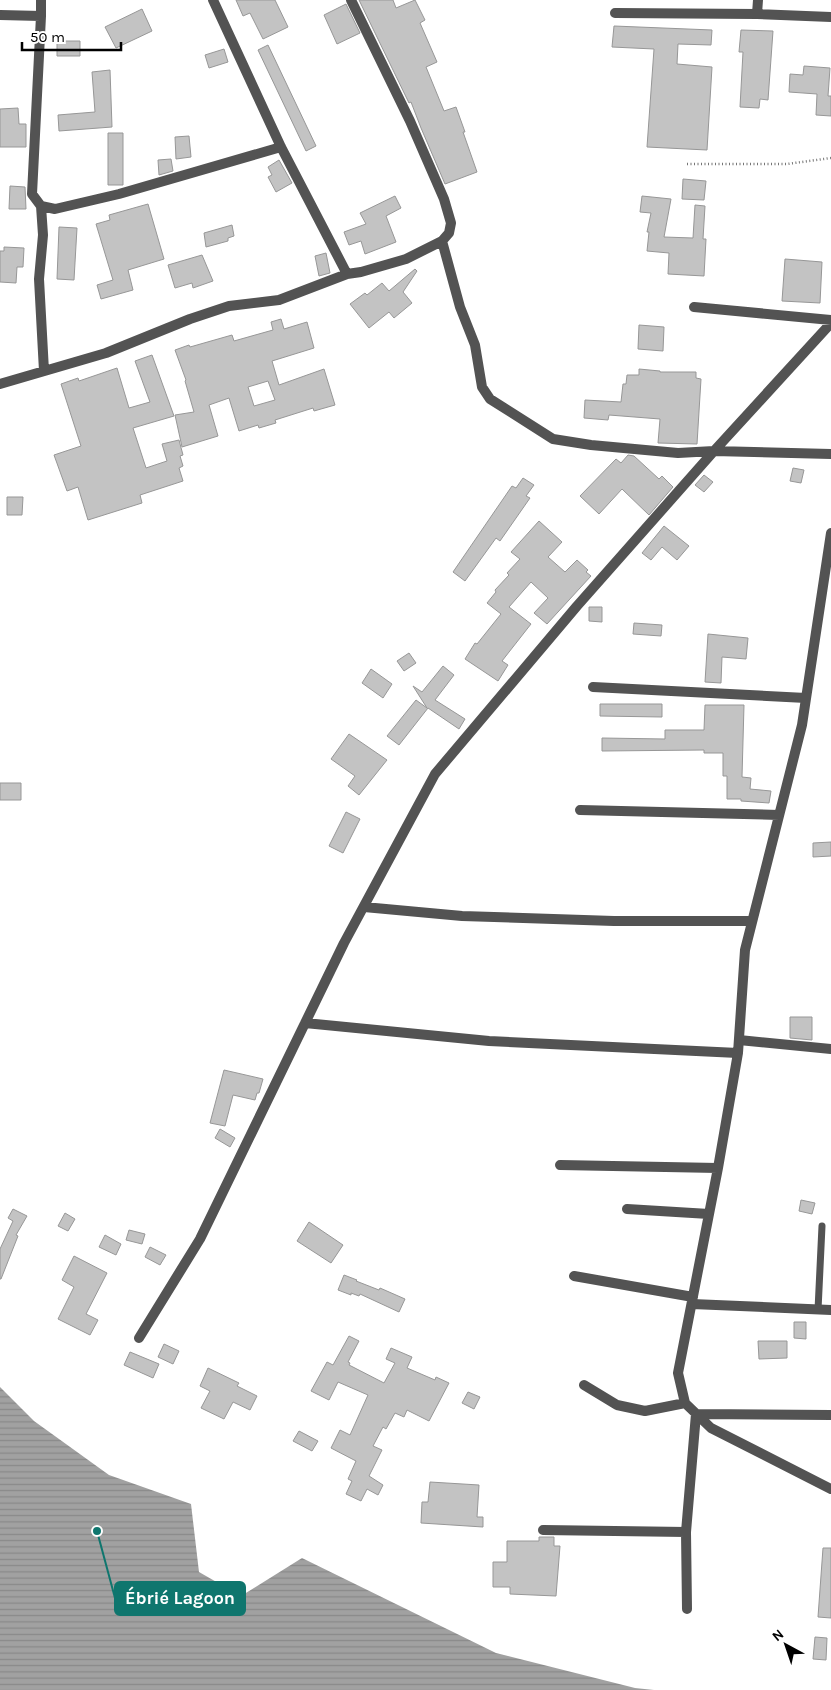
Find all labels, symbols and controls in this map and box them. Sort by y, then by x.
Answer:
scale bar [22,20,121,52]
text: 50 m [30,28,65,46]
callout: Ébrié Lagoon [115,1582,245,1615]
text: Ébrié Lagoon [125,1586,235,1609]
north arrow [761,1620,811,1670]
text: N [769,1626,787,1645]

